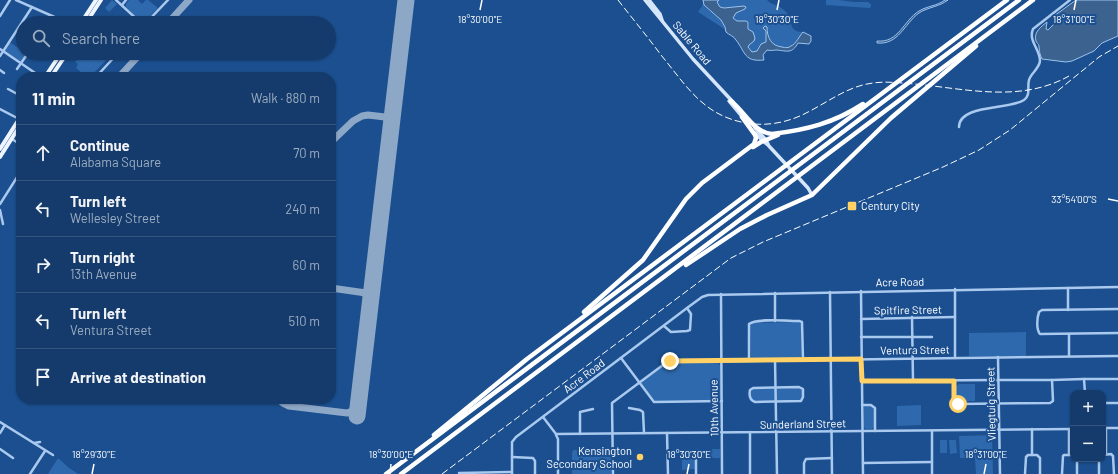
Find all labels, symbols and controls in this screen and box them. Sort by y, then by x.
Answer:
text: 18°30'00"E [458,13,502,25]
text: 18°30'30"E [755,13,799,25]
text: 18°31'00"E [1053,13,1095,25]
search box [16,16,336,60]
street label: Sable Road [670,18,714,67]
icon: search [30,27,52,49]
text: Search here [62,29,140,47]
text: 11 min [32,88,75,108]
text: Walk · 880 m [251,90,320,106]
text: Continue [70,136,130,154]
icon: ahead [32,142,54,164]
text: 70 m [293,145,320,161]
text: Alabama Square [70,154,161,170]
text: Turn left [70,192,126,210]
text: 33°54'00"S [1051,193,1097,205]
icon: left [32,198,54,220]
place label: Century City [861,199,920,212]
marker: Century City [846,200,858,212]
text: 240 m [285,201,320,217]
text: Wellesley Street [70,210,161,226]
text: Turn right [70,248,135,266]
icon: right [32,254,54,276]
text: 60 m [293,257,320,273]
text: 13th Avenue [70,266,137,282]
street label: Acre Road [876,275,924,288]
street label: Spitfire Street [874,302,942,317]
text: Turn left [70,304,126,322]
icon: left [32,310,54,332]
text: 510 m [288,313,320,329]
text: Ventura Street [70,322,152,338]
street label: Ventura Street [880,342,950,357]
route end [661,352,679,370]
street label: Acre Road [560,356,607,395]
icon: arrive [32,366,54,388]
street label: Vliegtuig Street [983,367,998,441]
text: Arrive at destination [70,368,206,386]
street label: 10th Avenue [706,379,720,437]
map controls [1070,390,1106,462]
button: + [1070,390,1106,426]
route start [949,395,967,413]
street label: Sunderland Street [760,416,846,431]
button: − [1070,426,1106,462]
place label: Kensington Secondary School [546,444,632,470]
text: 18°29'30"E [72,448,116,460]
text: 18°30'00"E [369,448,413,460]
text: 18°30'30"E [667,448,711,460]
text: 18°31'00"E [965,448,1007,460]
marker: Kensington Secondary School [635,452,645,462]

